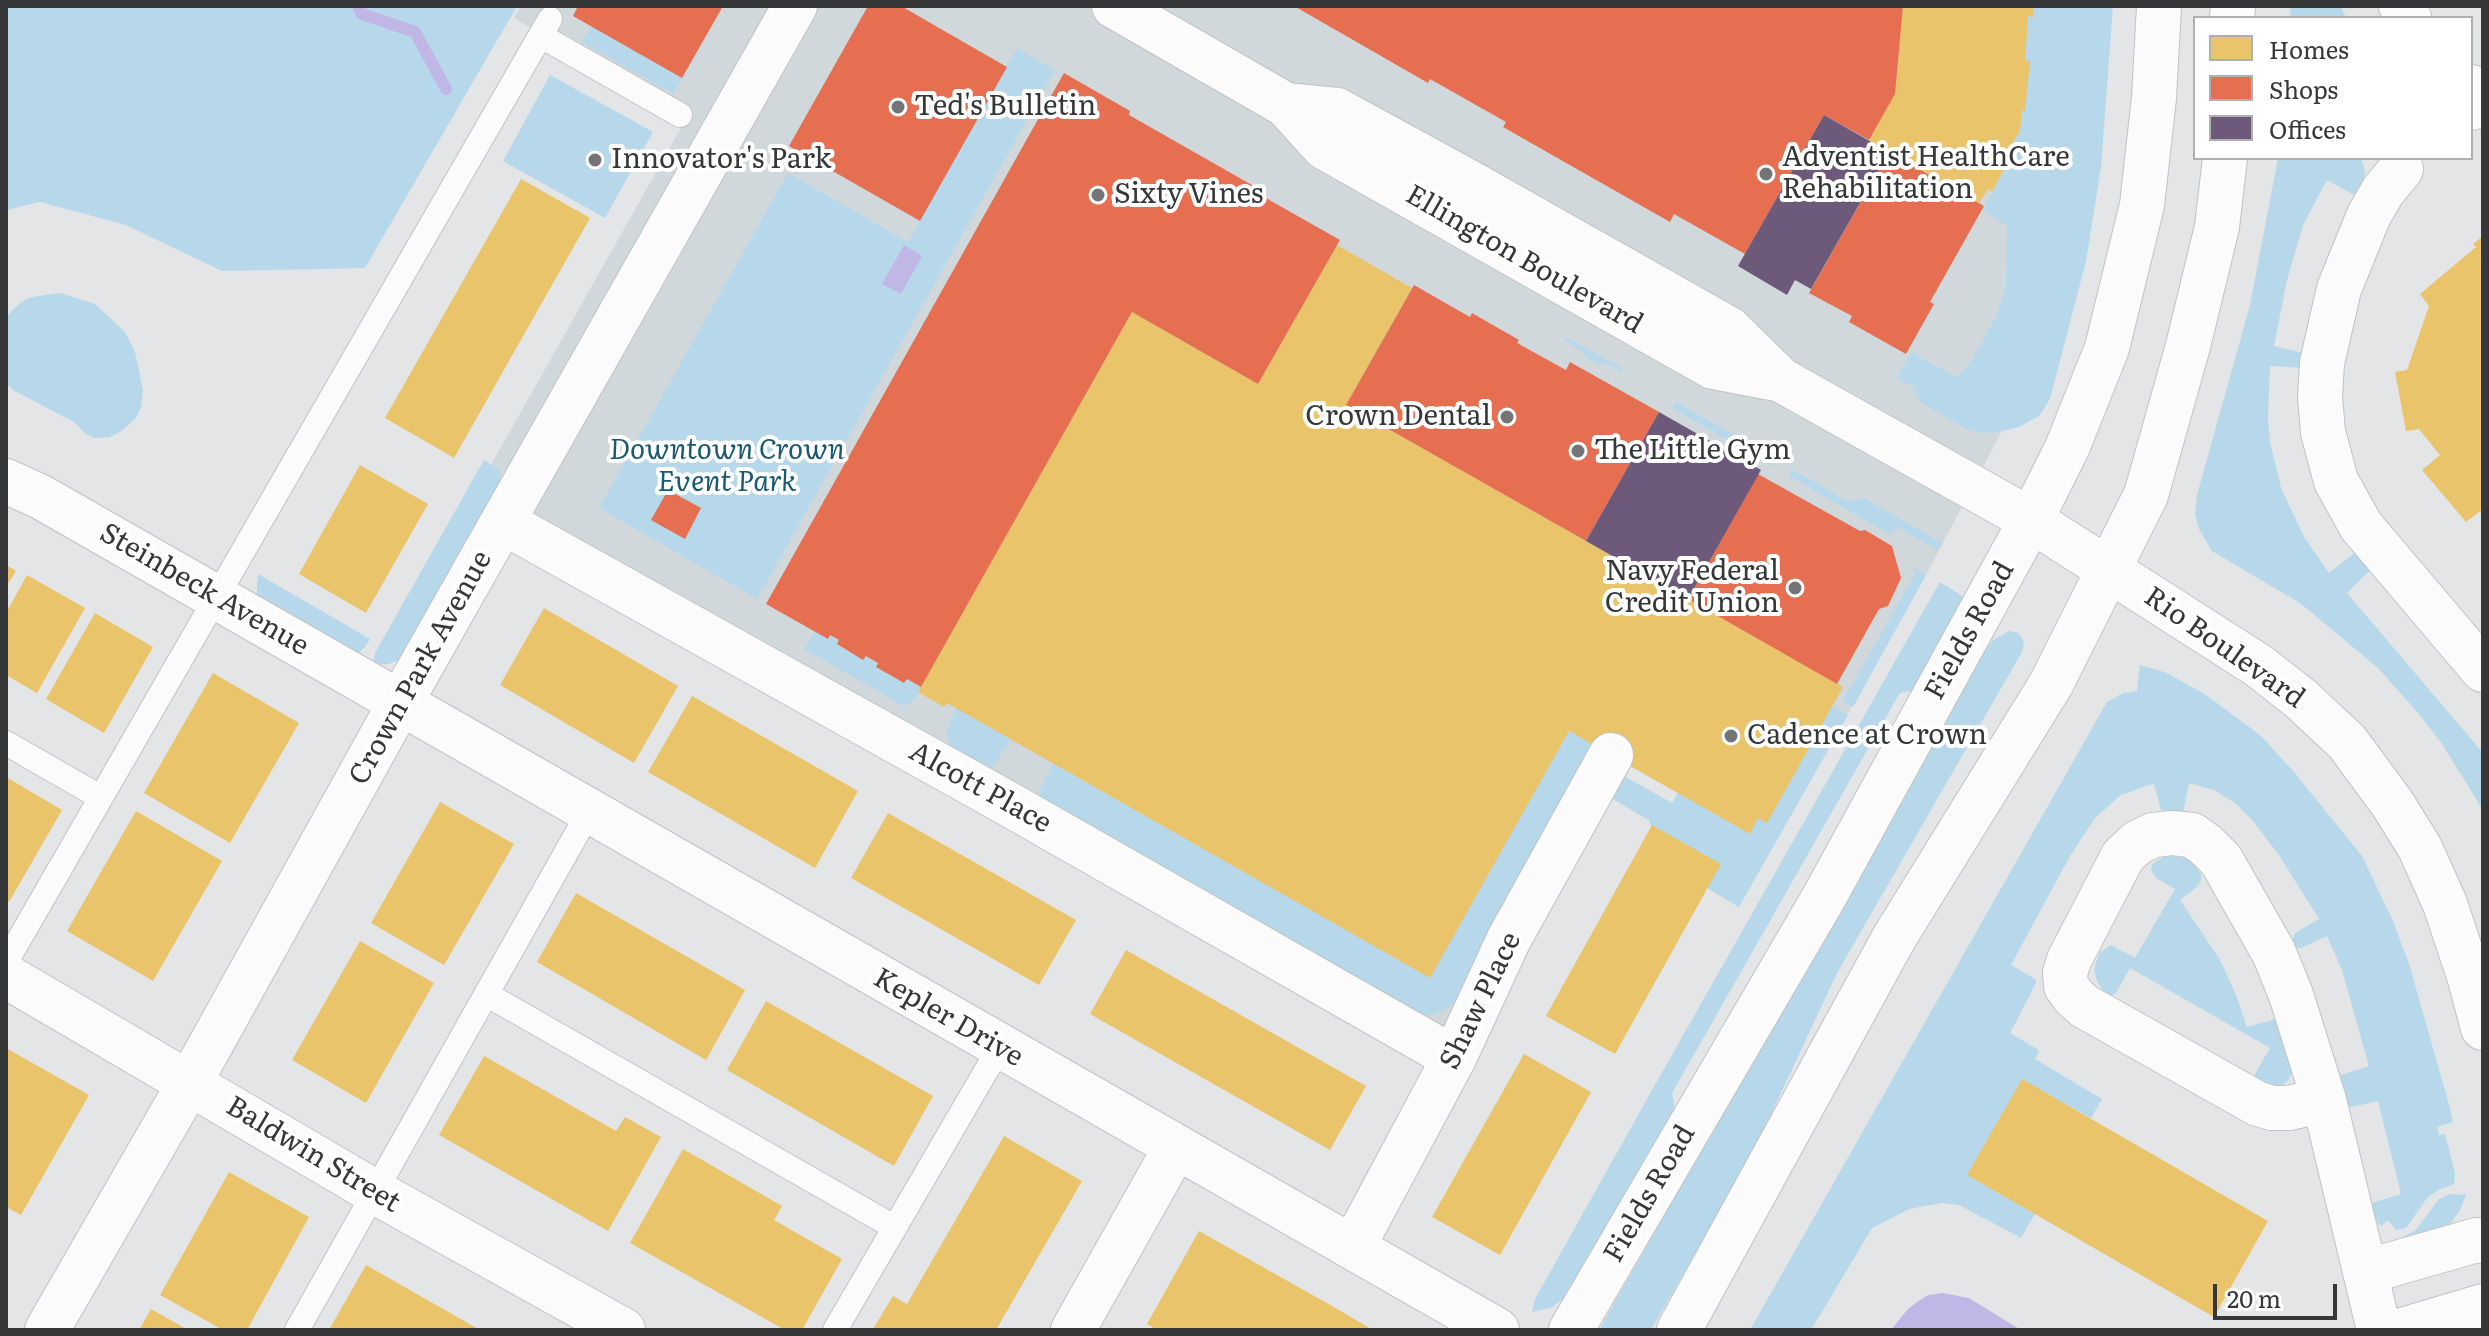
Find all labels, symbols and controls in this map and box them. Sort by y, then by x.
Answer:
legend [2193,16,2473,160]
text: Homes [2269,31,2349,66]
text: Shops [2269,71,2338,106]
place label: Ted's Bulletin [914,90,1096,124]
marker: Ted's Bulletin [889,98,907,116]
text: Offices [2269,111,2346,146]
place label: Adventist HealthCare Rehabilitation [1782,141,2070,207]
place label: Innovator's Park [611,143,831,177]
marker: Innovator's Park [586,151,604,169]
marker: Adventist HealthCare Rehabilitation [1757,165,1775,183]
place label: Sixty Vines [1114,178,1263,212]
street label: Ellington Boulevard [1399,178,1649,342]
marker: Sixty Vines [1089,186,1107,204]
place label: Crown Dental [1305,400,1491,434]
marker: Crown Dental [1498,408,1516,426]
park label: Downtown Crown Event Park [609,434,845,500]
place label: The Little Gym [1594,434,1791,468]
marker: The Little Gym [1569,442,1587,460]
street label: Steinbeck Avenue [94,517,314,663]
street label: Crown Park Avenue [343,545,499,791]
place label: Navy Federal Credit Union [1605,555,1779,621]
street label: Fields Road [1918,556,2022,706]
marker: Navy Federal Credit Union [1786,579,1804,597]
street label: Rio Boulevard [2137,580,2311,716]
place label: Cadence at Crown [1747,719,1987,753]
marker: Cadence at Crown [1722,727,1740,745]
street label: Alcott Place [903,735,1057,841]
street label: Shaw Place [1433,927,1529,1075]
street label: Kepler Drive [867,962,1029,1074]
street label: Baldwin Street [220,1090,406,1220]
street label: Fields Road [1597,1119,1703,1269]
scale bar [2217,1268,2341,1318]
text: 20 m [2227,1280,2281,1315]

